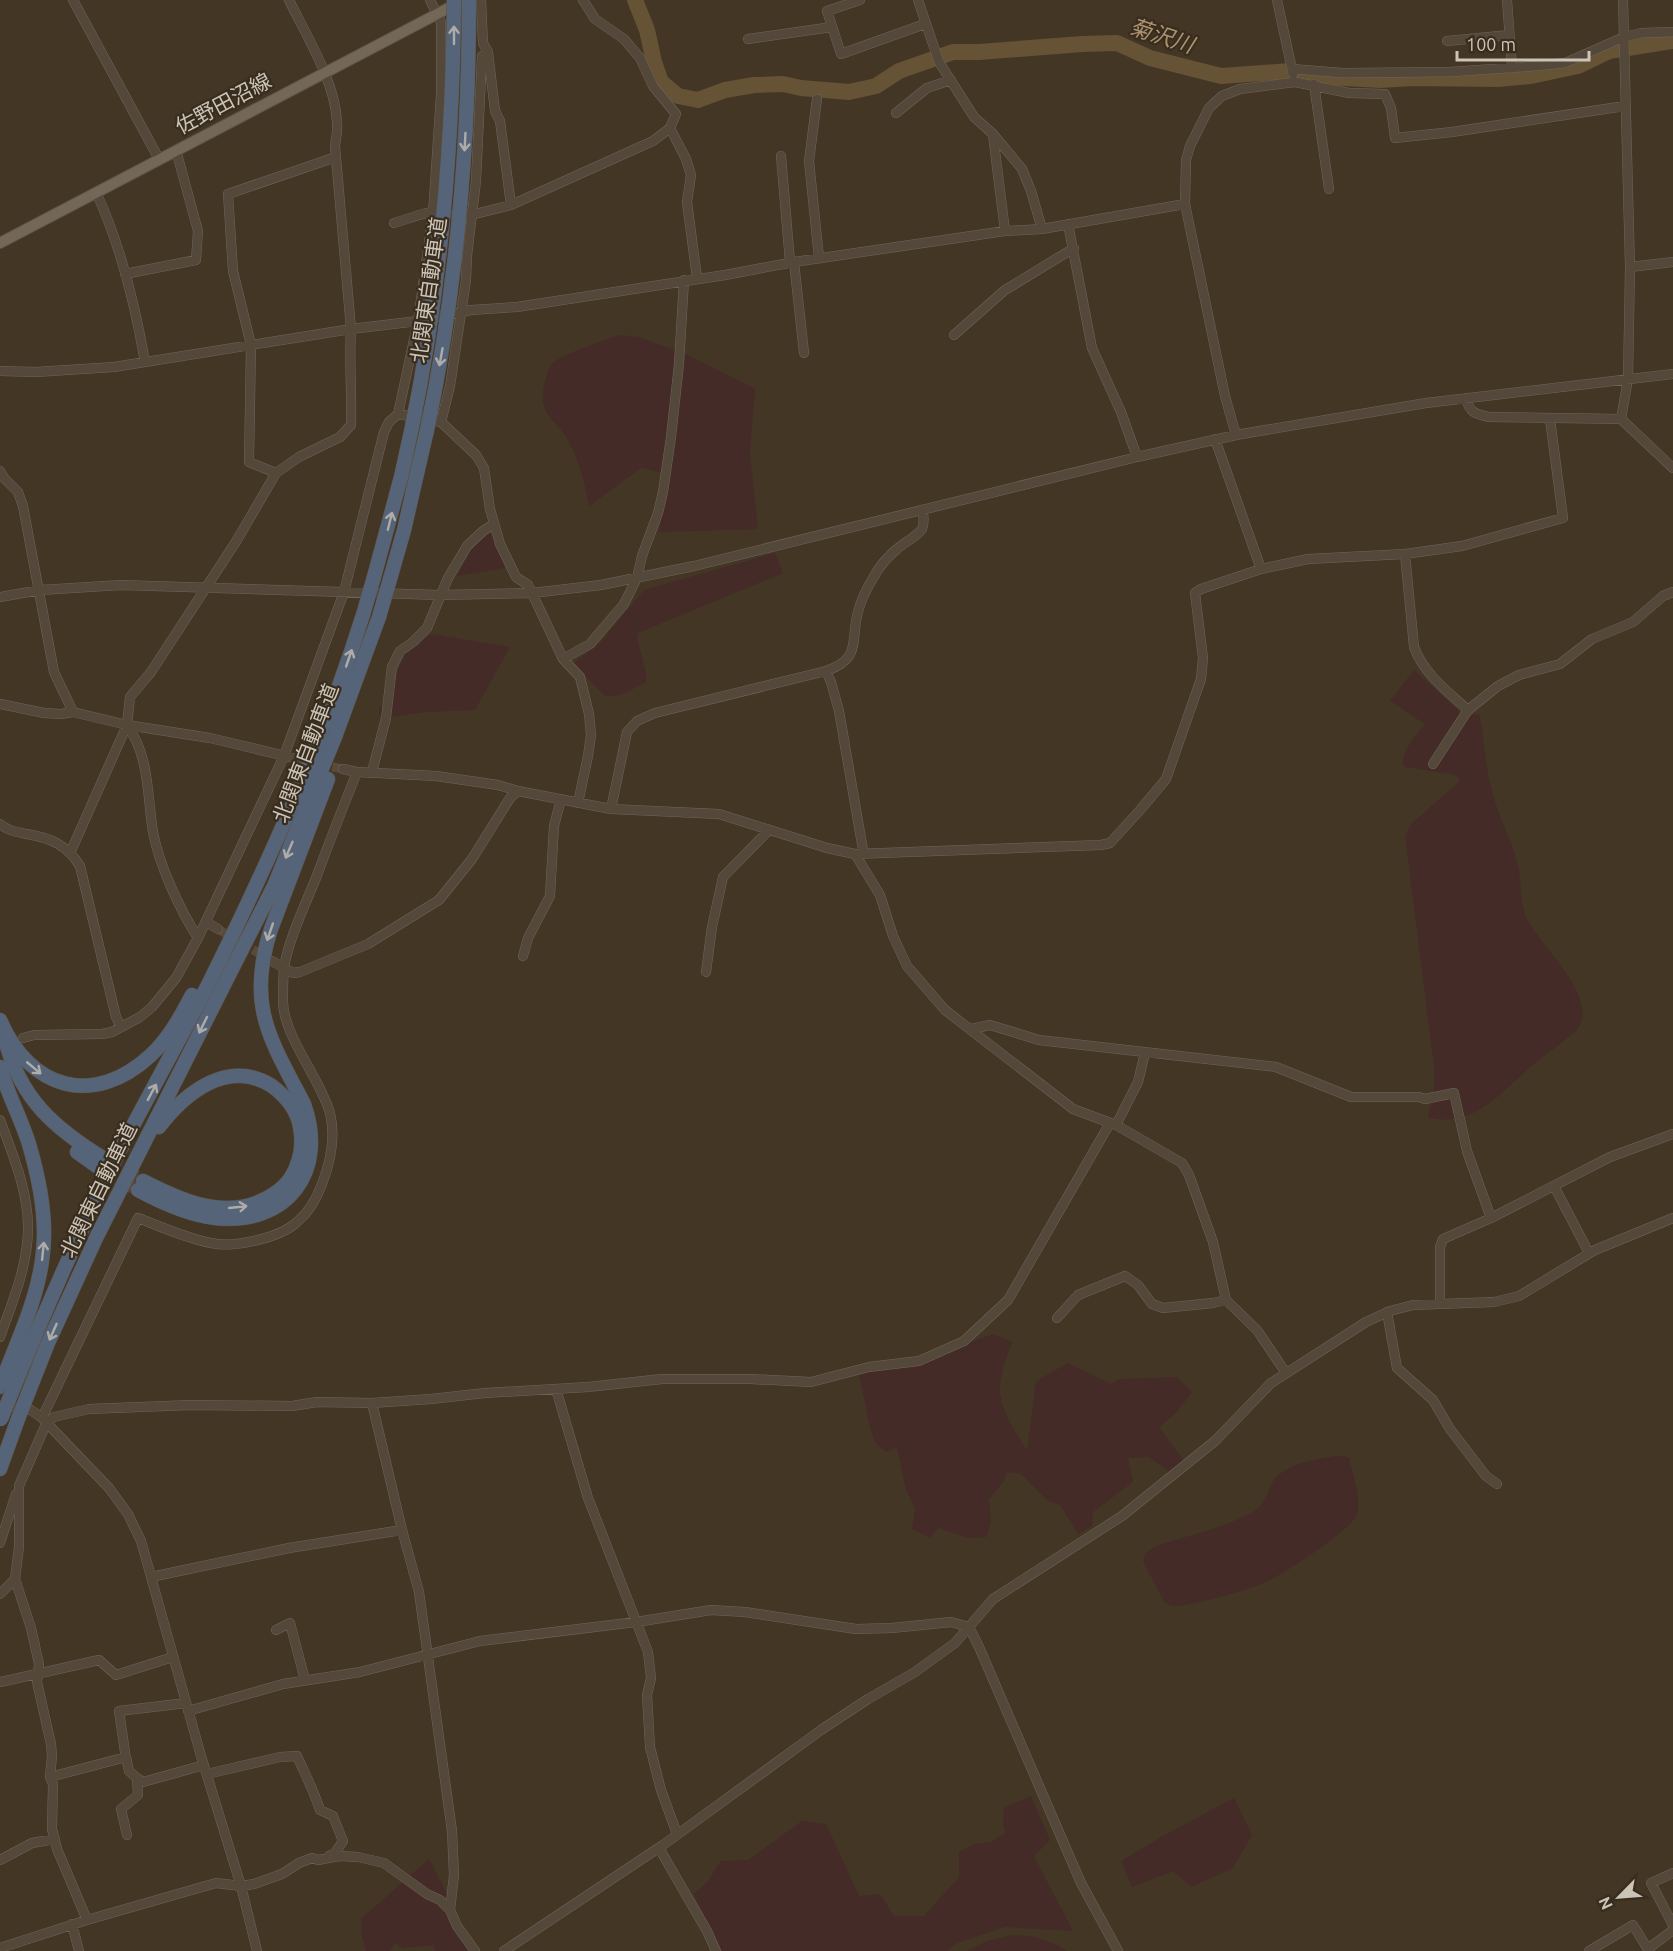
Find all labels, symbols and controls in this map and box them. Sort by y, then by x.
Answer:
water label: 菊沢川 [1127,13,1199,58]
scale bar [1457,24,1589,62]
one-way arrow [448,26,459,46]
text: 100 m [1466,34,1516,54]
street label: 佐野田沼線 [171,68,275,138]
one-way arrow [460,132,471,152]
street label: 北関東自動車道 [406,216,450,364]
one-way arrow [435,347,446,366]
one-way arrow [384,512,396,531]
one-way arrow [344,649,355,668]
street label: 北関東自動車道 [267,680,343,826]
one-way arrow [283,840,294,859]
one-way arrow [264,922,275,941]
one-way arrow [196,1016,208,1034]
one-way arrow [26,1061,42,1074]
one-way arrow [147,1083,158,1101]
street label: 北関東自動車道 [55,1119,141,1261]
one-way arrow [228,1201,247,1212]
one-way arrow [38,1242,49,1262]
one-way arrow [47,1323,58,1341]
north arrow [1589,1867,1649,1927]
text: N [1595,1894,1616,1913]

